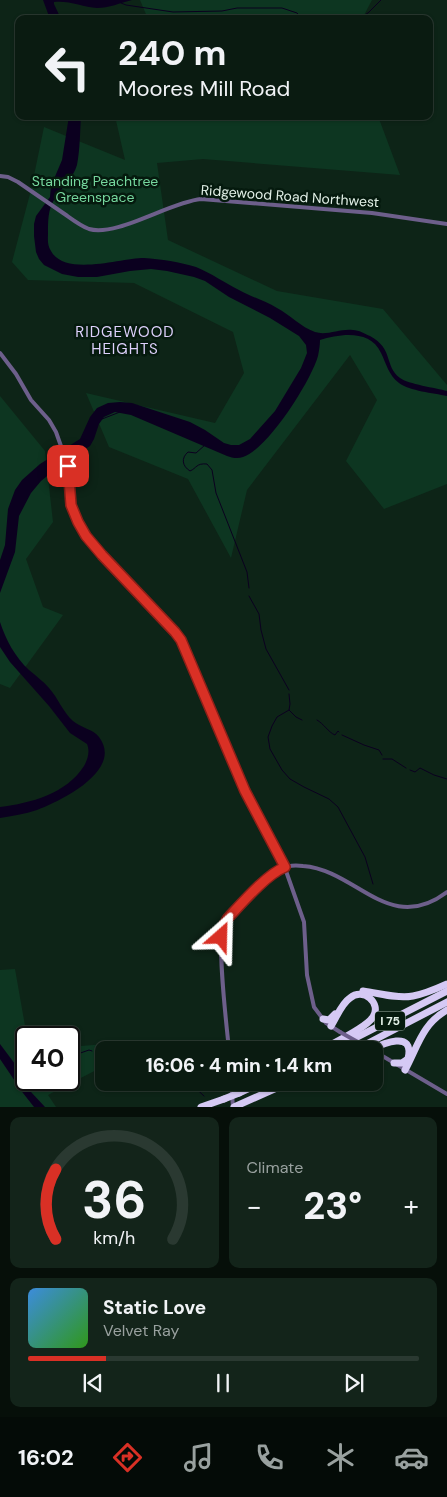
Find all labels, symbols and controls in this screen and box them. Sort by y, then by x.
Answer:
text: 240 m [118,30,227,76]
icon: left [35,35,100,100]
text: Moores Mill Road [118,74,290,103]
park label: Standing Peachtree Greenspace [32,172,158,206]
street label: Ridgewood Road Northwest [200,181,380,211]
district label: RIDGEWOOD HEIGHTS [75,322,175,359]
pin [47,445,89,487]
icon: arrive [54,452,82,480]
position arrow [194,910,246,962]
road number: I 75 [375,1011,405,1030]
speed limit sign: 40 [15,1026,80,1091]
text: 16:06 · 4 min · 1.4 km [146,1053,332,1078]
text: Climate [247,1157,303,1178]
text: 36 [82,1166,146,1234]
text: 23° [303,1181,362,1231]
text: − [247,1188,262,1225]
text: + [404,1188,419,1225]
text: km/h [93,1226,135,1250]
text: Static Love [103,1295,206,1320]
text: Velvet Ray [103,1320,179,1341]
icon: previous [79,1369,107,1397]
icon: pause [209,1369,237,1397]
icon: next [340,1369,368,1397]
icon: directions [110,1440,145,1475]
icon: music [181,1440,216,1475]
icon: phone [252,1440,287,1475]
icon: climate [323,1440,358,1475]
icon: car [394,1440,429,1475]
text: 16:02 [18,1443,74,1472]

